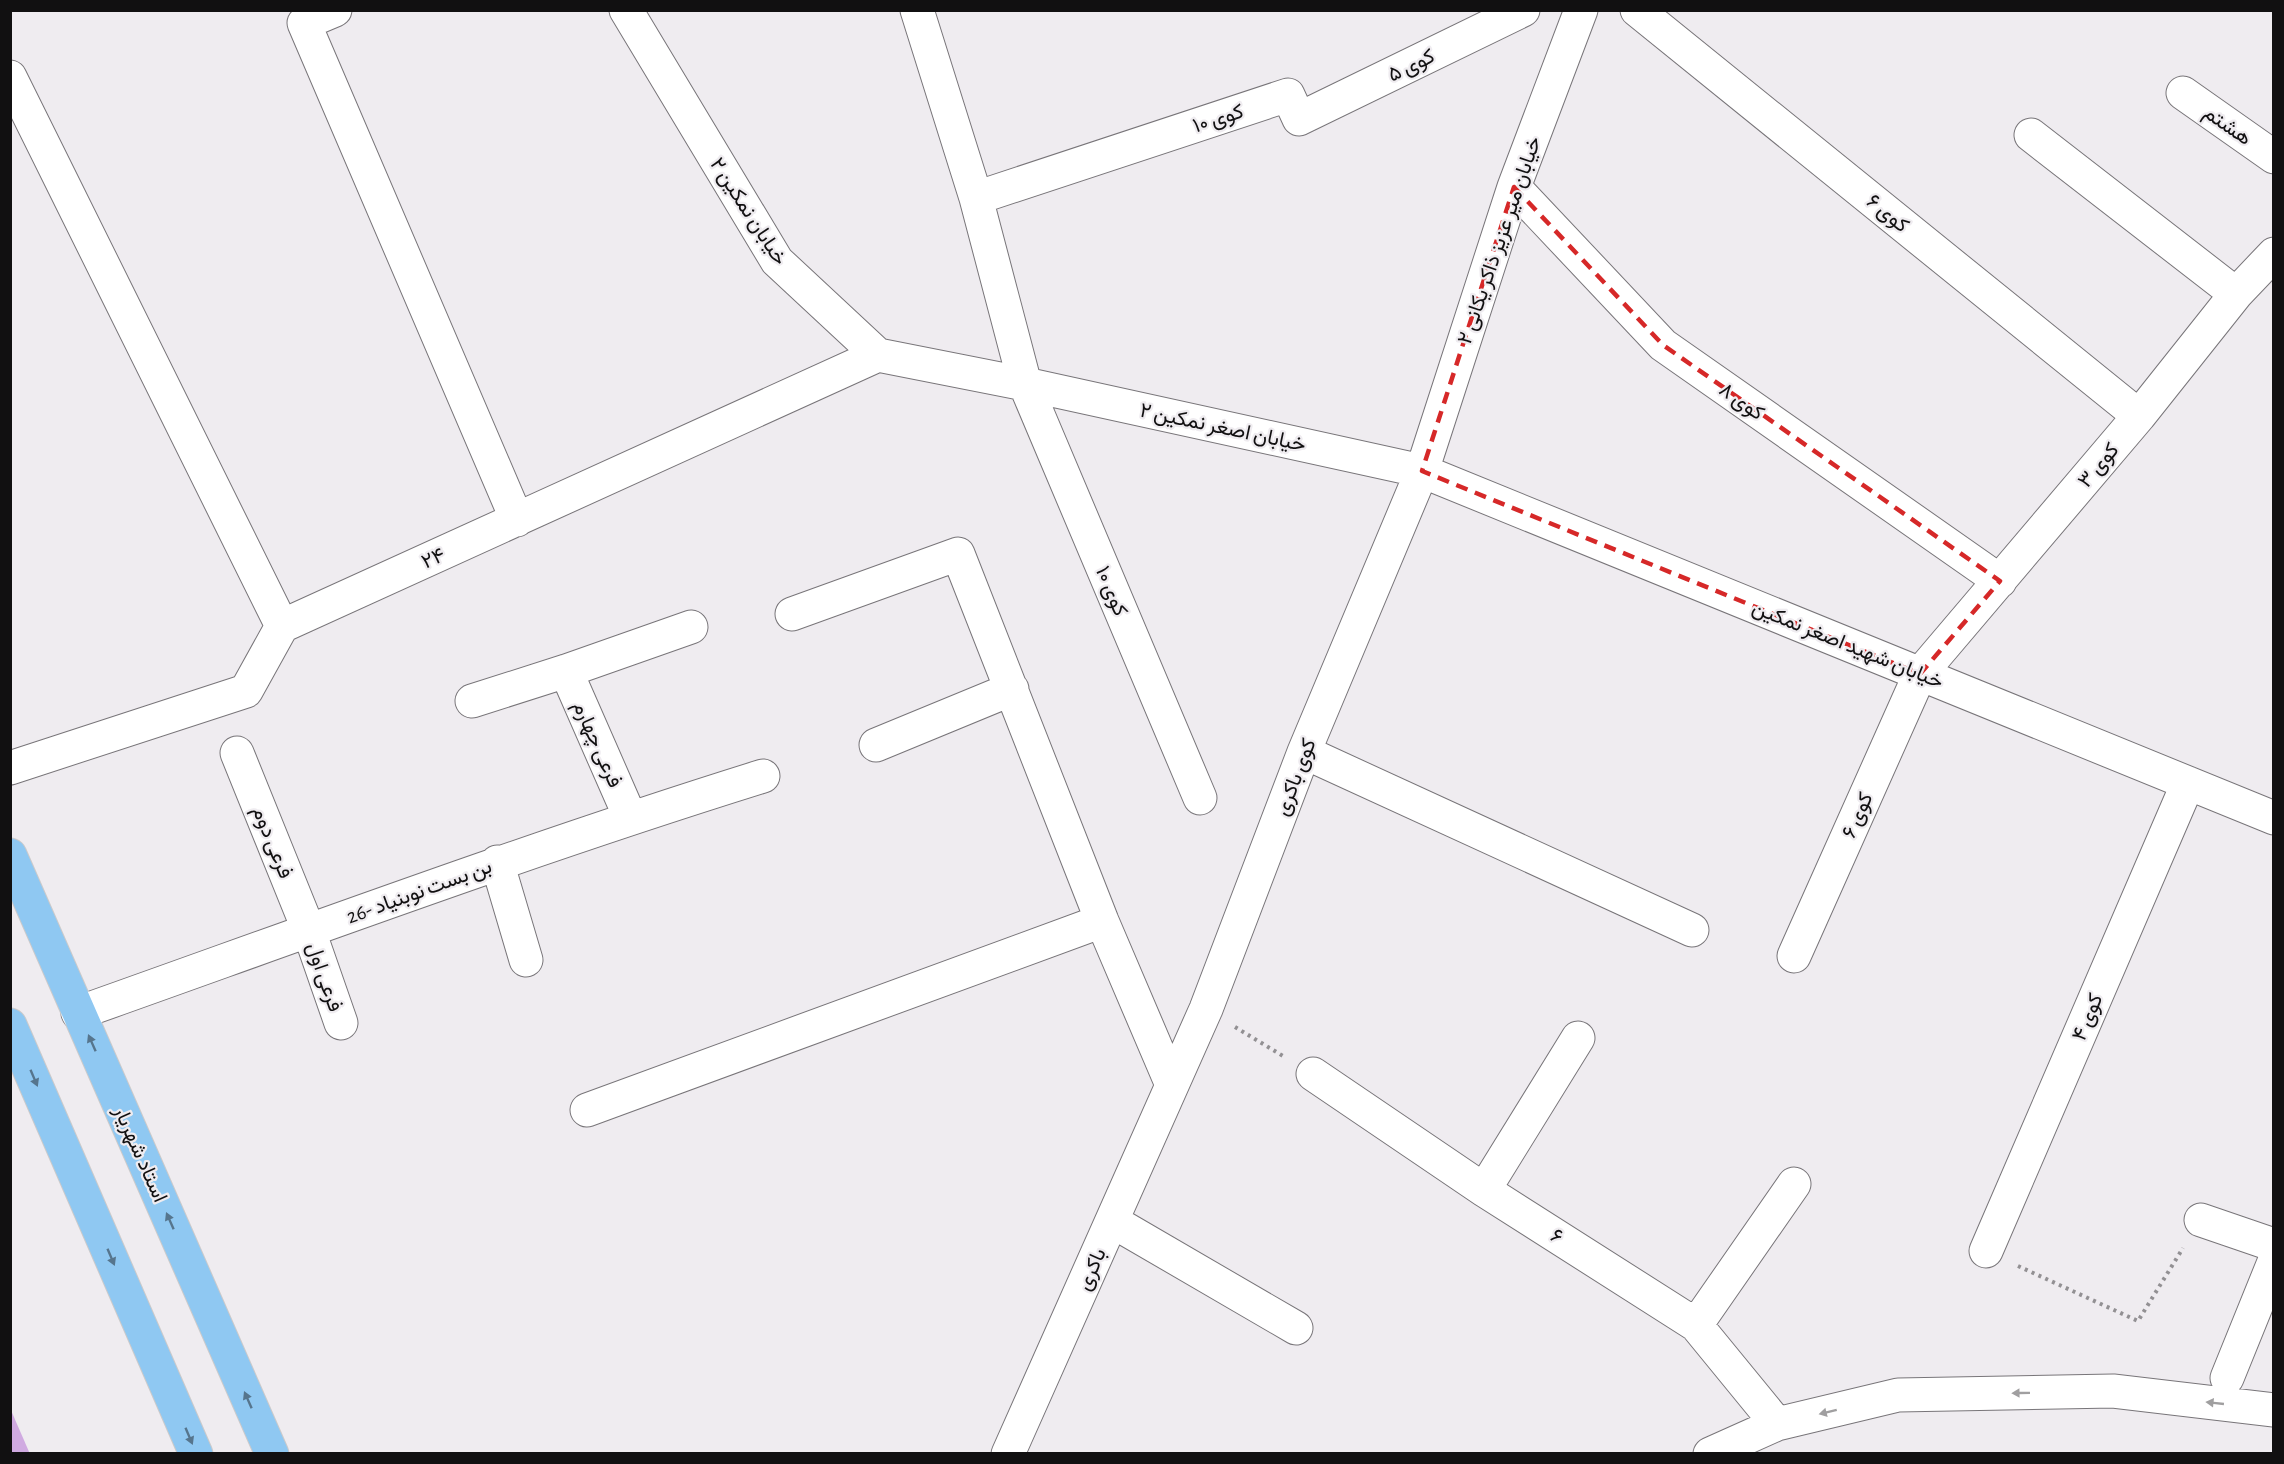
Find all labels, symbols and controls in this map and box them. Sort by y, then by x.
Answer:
street label: کوی ۵ [1384,45,1439,87]
street label: کوی ۱۰ [1190,100,1247,138]
street label: هشتم [2198,102,2256,152]
street label: ۲ خیابان میر عزیز ذاکر یکانی [1454,134,1547,347]
street label: خیابان نمکین ۲ [705,154,791,269]
street label: کوی ۶ [1861,190,1913,238]
street label: کوی ۸ [1714,379,1768,426]
street label: خیابان اصغر نمکین ۲ [1138,400,1308,457]
street label: کوی ۳ [2074,439,2124,493]
street label: ۲۴ [418,544,448,573]
street label: کوی ۱۰ [1090,563,1131,620]
street label: خیابان شهید اصغر نمکین [1749,597,1946,694]
street label: فرعی چهارم [566,698,626,792]
street label: کوی باکری [1271,736,1322,819]
street label: کوی ۶ [1838,789,1878,842]
street label: فرعی دوم [246,803,297,882]
street label: 26- بن بست نوبنیاد [344,855,495,929]
street label: فرعی اول [301,940,346,1015]
street label: کوی ۴ [2068,991,2109,1045]
one-way arrow [87,1034,96,1051]
one-way arrow [29,1070,39,1088]
street label: استاد شهریار [108,1102,171,1206]
one-way arrow [165,1212,175,1230]
street label: ۶ [1547,1225,1567,1248]
street label: باکری [1073,1245,1112,1294]
one-way arrow [106,1249,116,1267]
one-way arrow [2012,1388,2031,1398]
one-way arrow [243,1391,253,1409]
one-way arrow [2206,1398,2225,1408]
one-way arrow [1819,1407,1837,1417]
one-way arrow [184,1428,193,1445]

